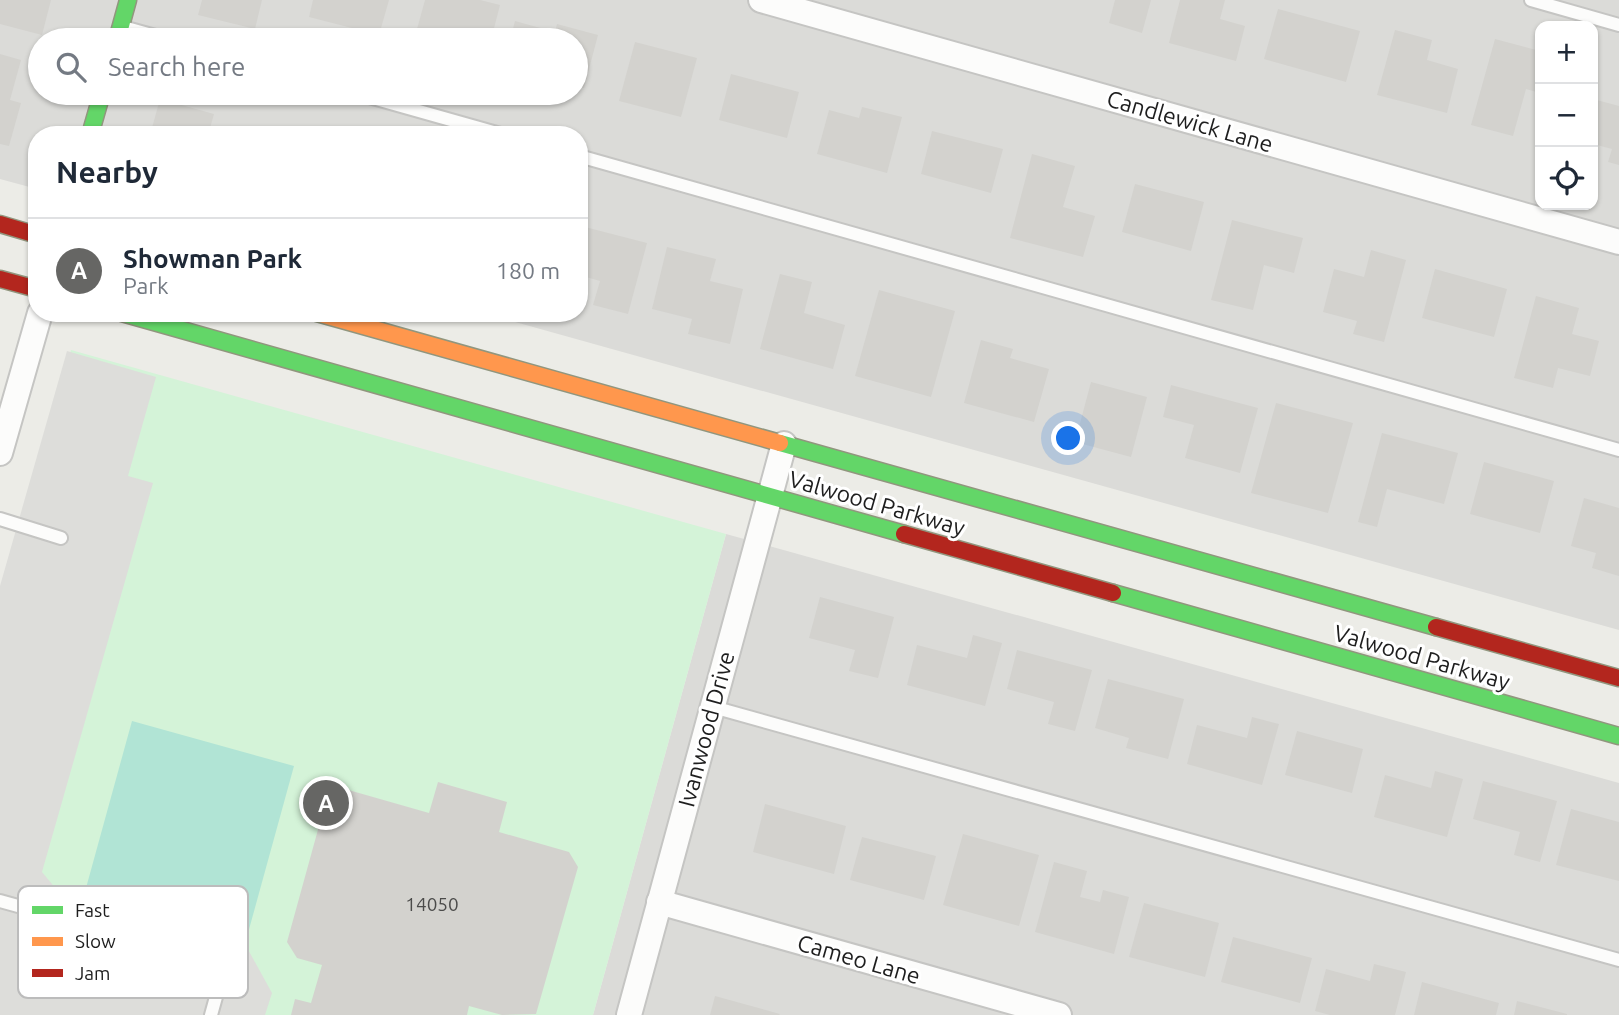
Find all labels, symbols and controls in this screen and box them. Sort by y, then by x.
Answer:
map controls [1535,21,1598,210]
button: + [1535,21,1598,84]
search box [28,28,588,105]
icon: search [52,48,90,86]
text: Search here [108,52,245,81]
button: − [1535,84,1598,147]
street label: Candlewick Lane [1104,85,1276,157]
button: locate [1535,147,1598,210]
text: Nearby [56,155,158,189]
text: Showman Park [123,244,302,273]
text: A [71,258,87,283]
text: 180 m [496,258,560,283]
text: Park [123,273,169,298]
your location [1051,421,1085,455]
street label: Valwood Parkway [786,466,968,540]
street label: Valwood Parkway [1331,620,1513,694]
street label: Ivanwood Drive [673,649,739,809]
pin: A [303,777,349,829]
legend [18,886,248,998]
house number: 14050 [405,893,459,915]
text: Fast [75,899,110,921]
text: Slow [75,930,116,952]
street label: Cameo Lane [795,930,923,988]
text: Jam [75,962,111,984]

